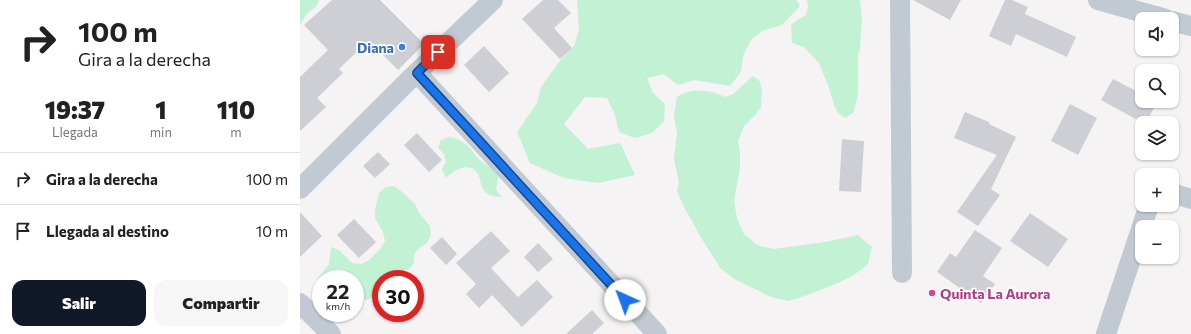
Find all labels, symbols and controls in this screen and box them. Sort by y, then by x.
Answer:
map controls [1135,12,1179,264]
button: sound [1135,12,1179,56]
text: 100 m [78,14,158,48]
icon: right [12,16,64,68]
pin [421,35,455,69]
place label: Diana [357,39,394,56]
icon: arrive [427,41,449,63]
marker: Diana [397,42,407,52]
text: Gira a la derecha [78,48,211,70]
button: search [1135,64,1179,108]
text: 19:37 [45,95,105,124]
text: 1 [155,95,166,124]
text: 110 [217,95,255,124]
button: layers [1135,116,1179,160]
text: Llegada [52,124,98,140]
text: min [150,124,172,140]
text: m [230,124,242,140]
icon: right [12,168,34,190]
button: + [1135,168,1179,212]
text: Gira a la derecha [46,170,158,188]
text: 100 m [246,170,288,188]
icon: arrive [12,220,34,242]
button: − [1135,220,1179,264]
text: Llegada al destino [46,222,169,240]
text: 10 m [256,222,288,240]
speed limit sign: 30 [372,270,424,322]
text: 22 [327,279,349,303]
position arrow [604,279,646,321]
button: Salir [12,280,146,326]
button: Compartir [154,280,288,326]
place label: Quinta La Aurora [940,285,1050,302]
marker: Quinta La Aurora [927,288,937,298]
text: km/h [326,300,350,312]

